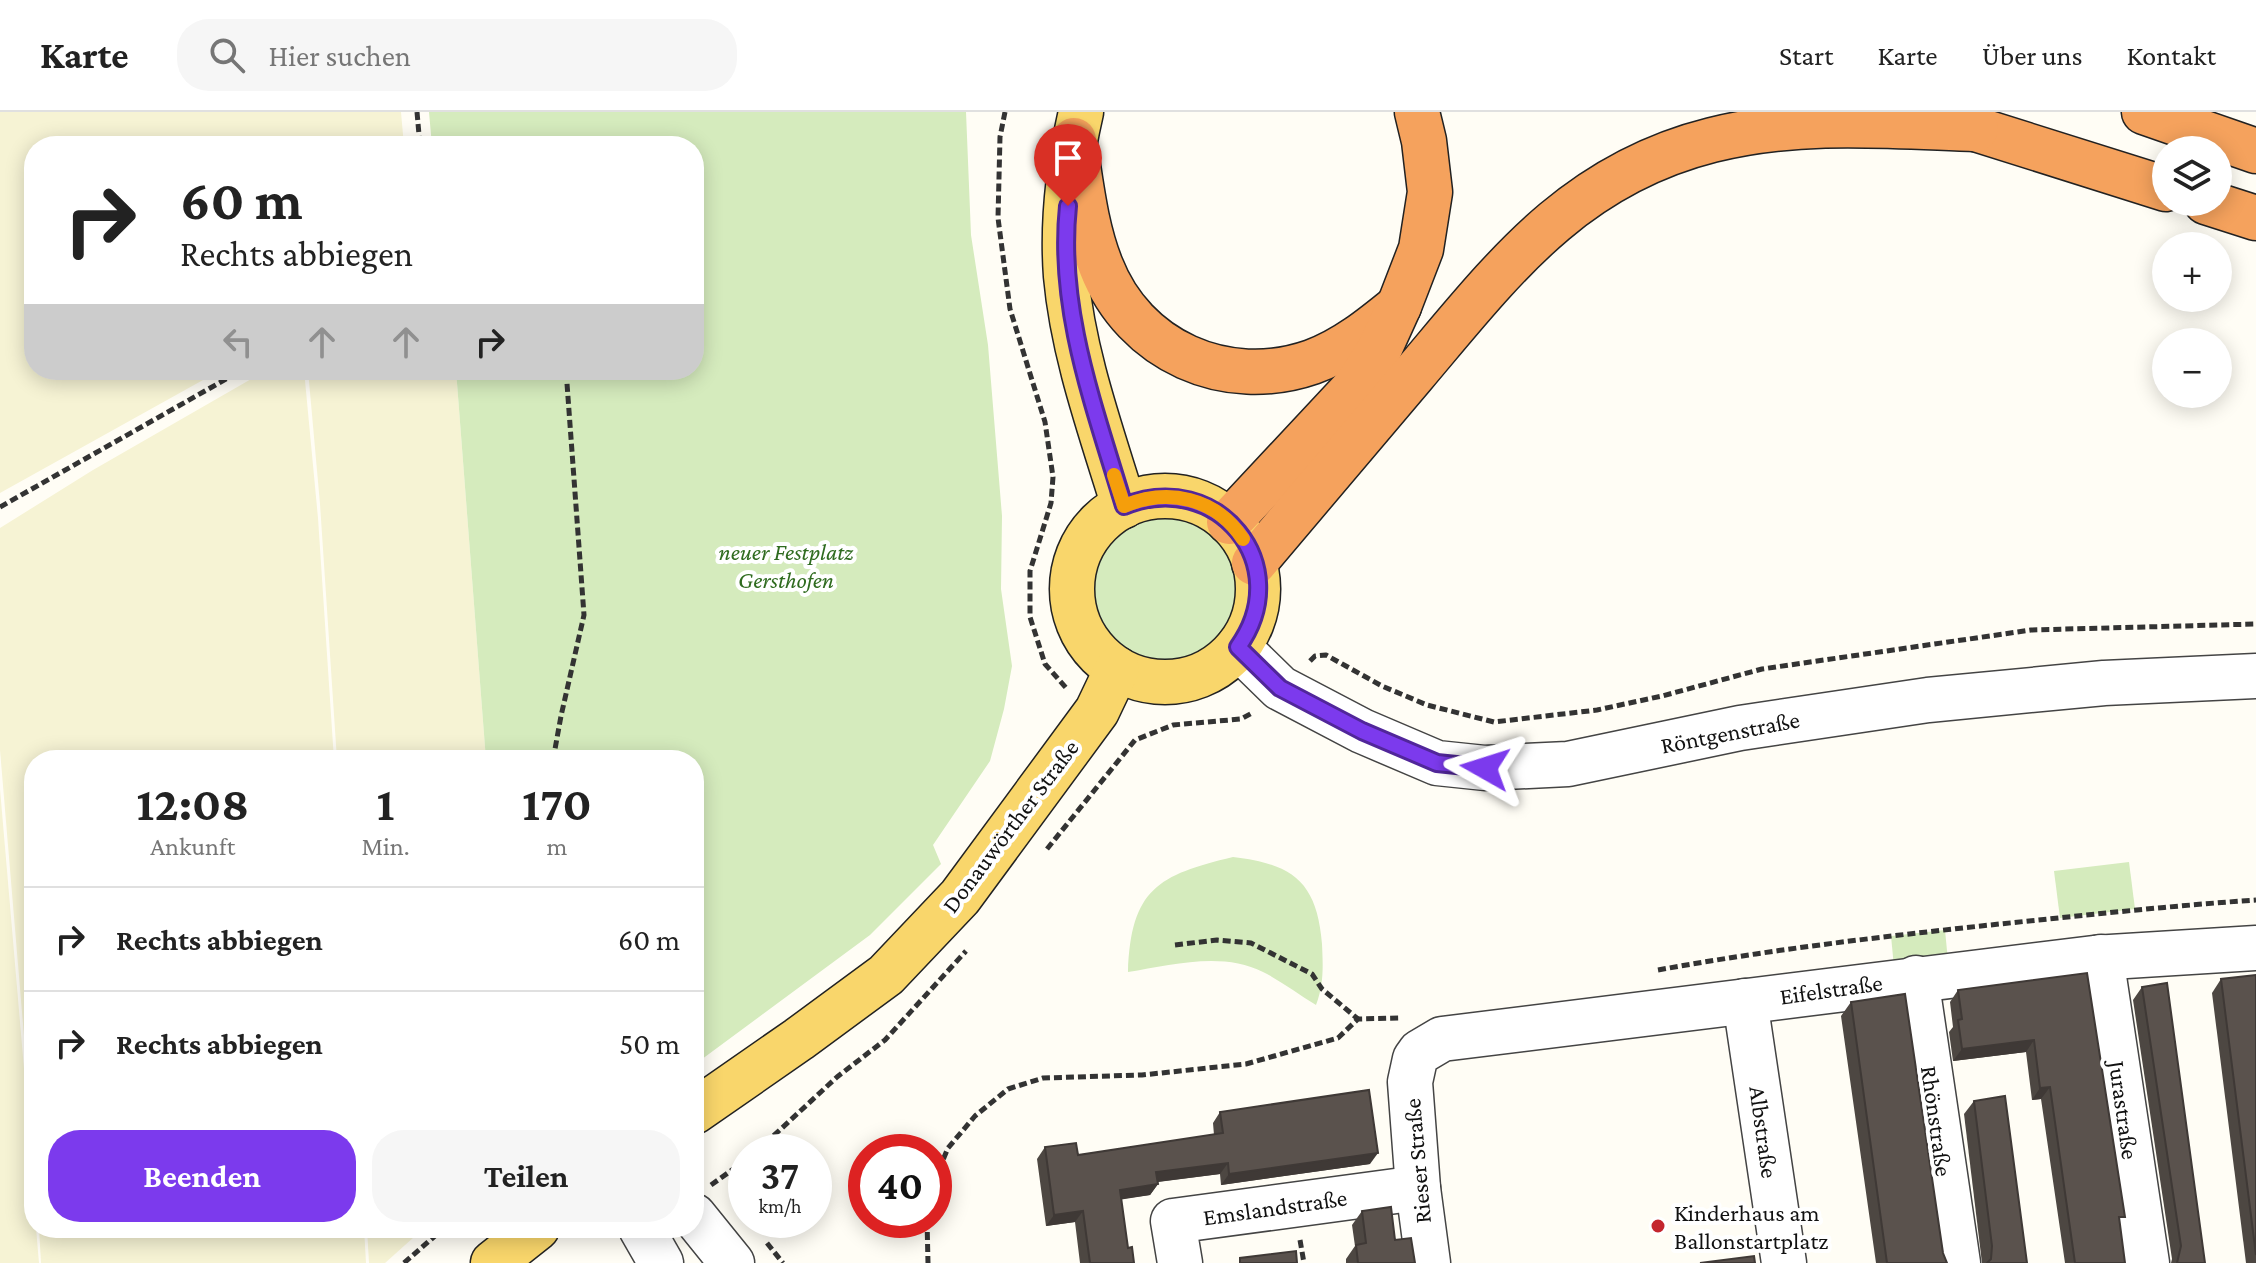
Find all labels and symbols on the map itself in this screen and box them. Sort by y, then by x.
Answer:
pin [1034,124,1102,206]
park label: neuer Festplatz Gersthofen [719,538,854,593]
street label: Röntgenstraße [1658,705,1802,759]
position arrow [1443,726,1527,810]
street label: Donauwörther Straße [936,734,1084,918]
street label: Eifelstraße [1778,968,1884,1010]
street label: Jurastraße [2103,1057,2144,1161]
street label: Rhönstraße [1916,1064,1958,1178]
street label: Albstraße [1744,1084,1784,1180]
street label: Rieser Straße [1398,1097,1436,1225]
speed limit sign: 40 [848,1134,952,1238]
street label: Emslandstraße [1201,1184,1349,1230]
place label: Kinderhaus am Ballonstartplatz [1674,1199,1828,1254]
marker: Kinderhaus am Ballonstartplatz [1649,1217,1667,1235]

